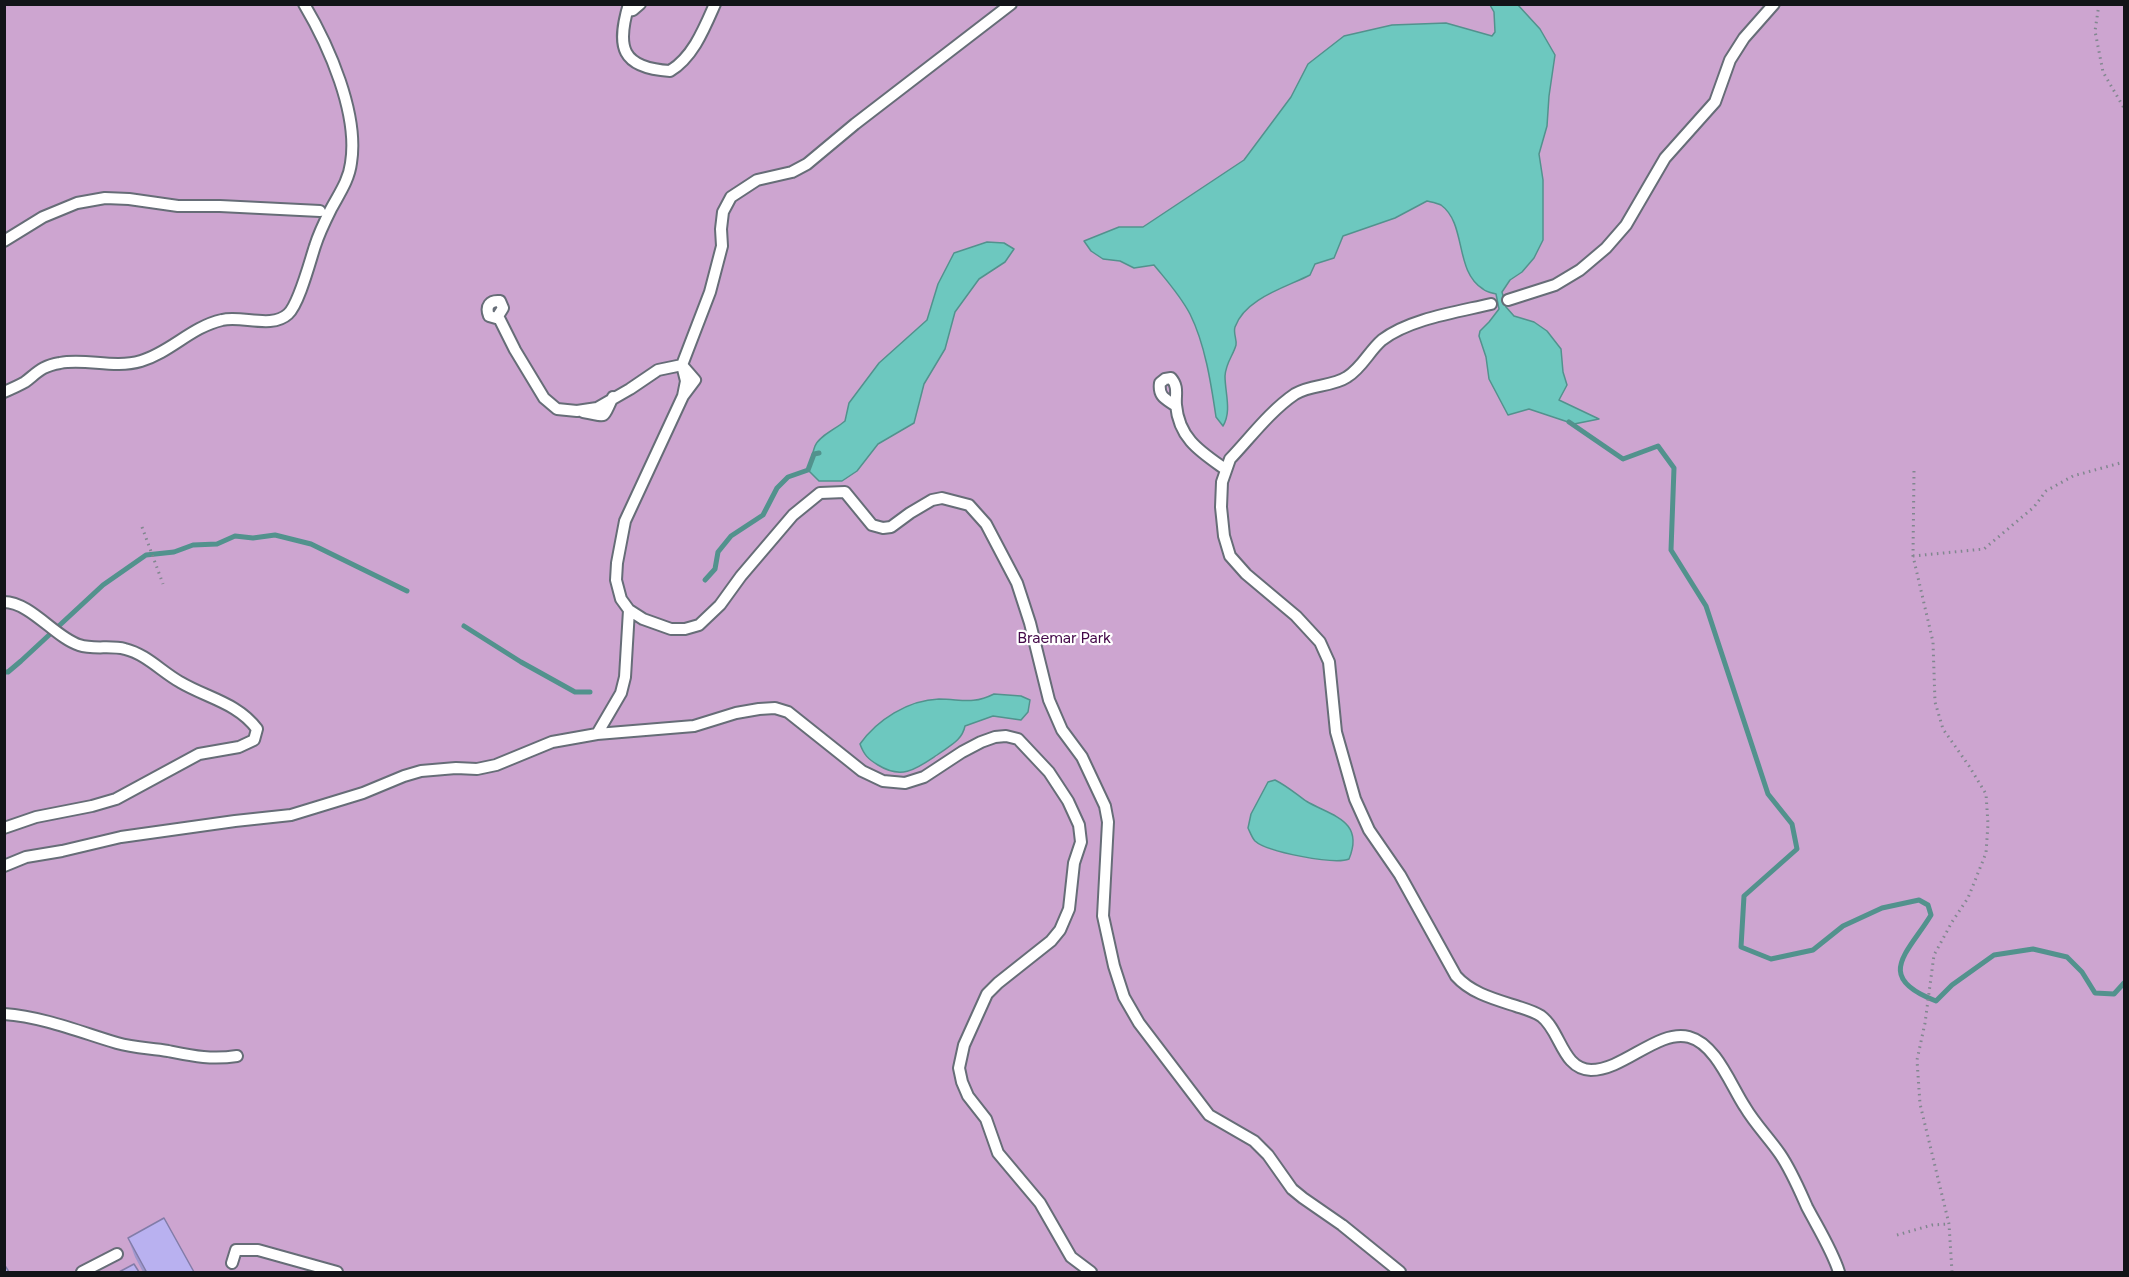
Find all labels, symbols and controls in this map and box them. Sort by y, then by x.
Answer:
park label: Braemar Park [1017,628,1111,648]

